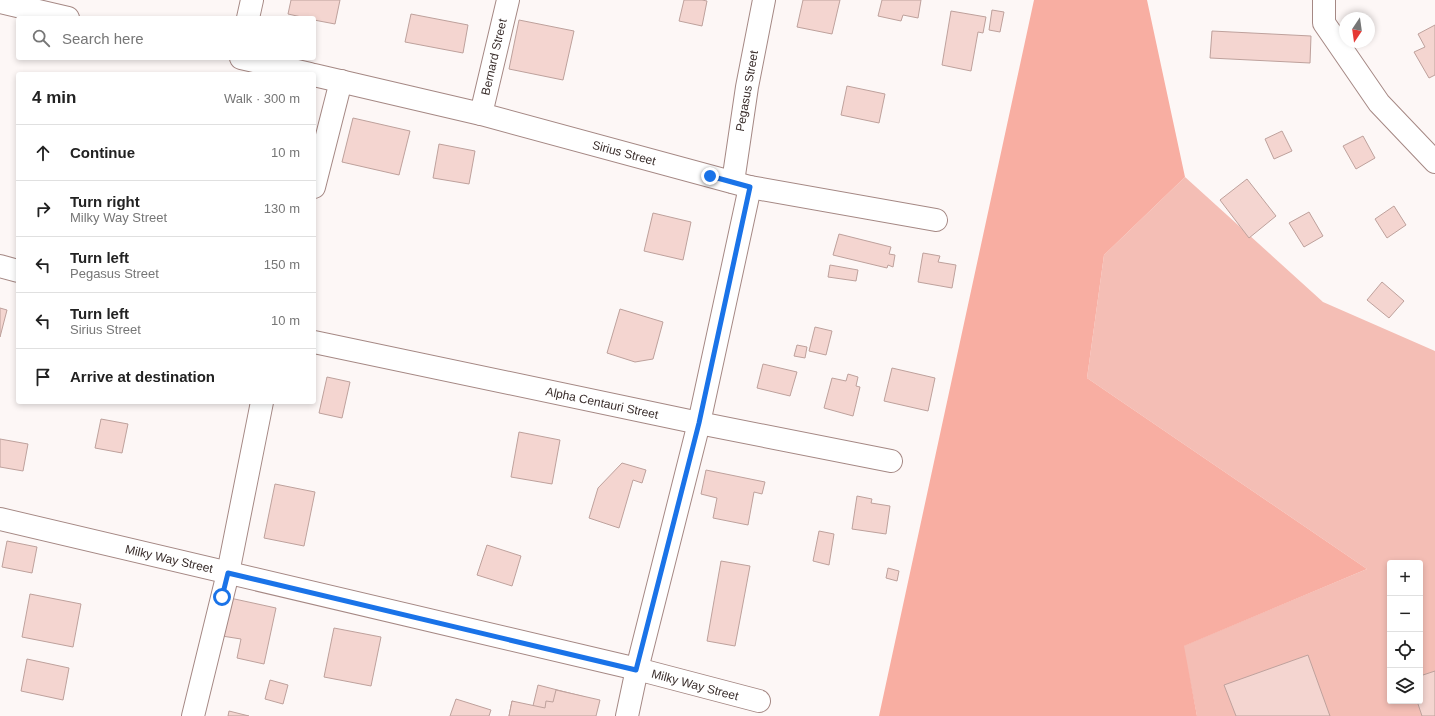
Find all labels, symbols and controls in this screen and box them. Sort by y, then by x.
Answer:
north arrow [1339,12,1375,48]
search box [16,16,316,60]
street label: Bernard Street [478,17,510,97]
icon: search [30,27,52,49]
text: Search here [62,30,144,47]
street label: Pegasus Street [733,49,761,133]
text: 4 min [32,88,76,107]
text: Walk · 300 m [224,91,300,106]
street label: Sirius Street [591,138,658,168]
icon: ahead [32,142,54,164]
text: Continue [70,144,135,161]
text: 10 m [271,145,300,160]
route end [701,167,719,185]
text: Turn right [70,193,140,210]
icon: right [32,198,54,220]
text: 130 m [264,201,300,216]
text: Milky Way Street [70,210,167,225]
text: Turn left [70,249,129,266]
icon: left [32,254,54,276]
text: 150 m [264,257,300,272]
text: Pegasus Street [70,266,159,281]
text: Turn left [70,305,129,322]
icon: left [32,310,54,332]
text: 10 m [271,313,300,328]
text: Sirius Street [70,322,141,337]
icon: arrive [32,366,54,388]
text: Arrive at destination [70,368,215,385]
street label: Alpha Centauri Street [544,384,660,422]
street label: Milky Way Street [124,542,215,576]
map controls [1387,560,1423,704]
button: + [1387,560,1423,596]
route start [213,588,231,606]
button: − [1387,596,1423,632]
button: locate [1387,632,1423,668]
street label: Milky Way Street [650,667,741,704]
button: layers [1387,668,1423,704]

